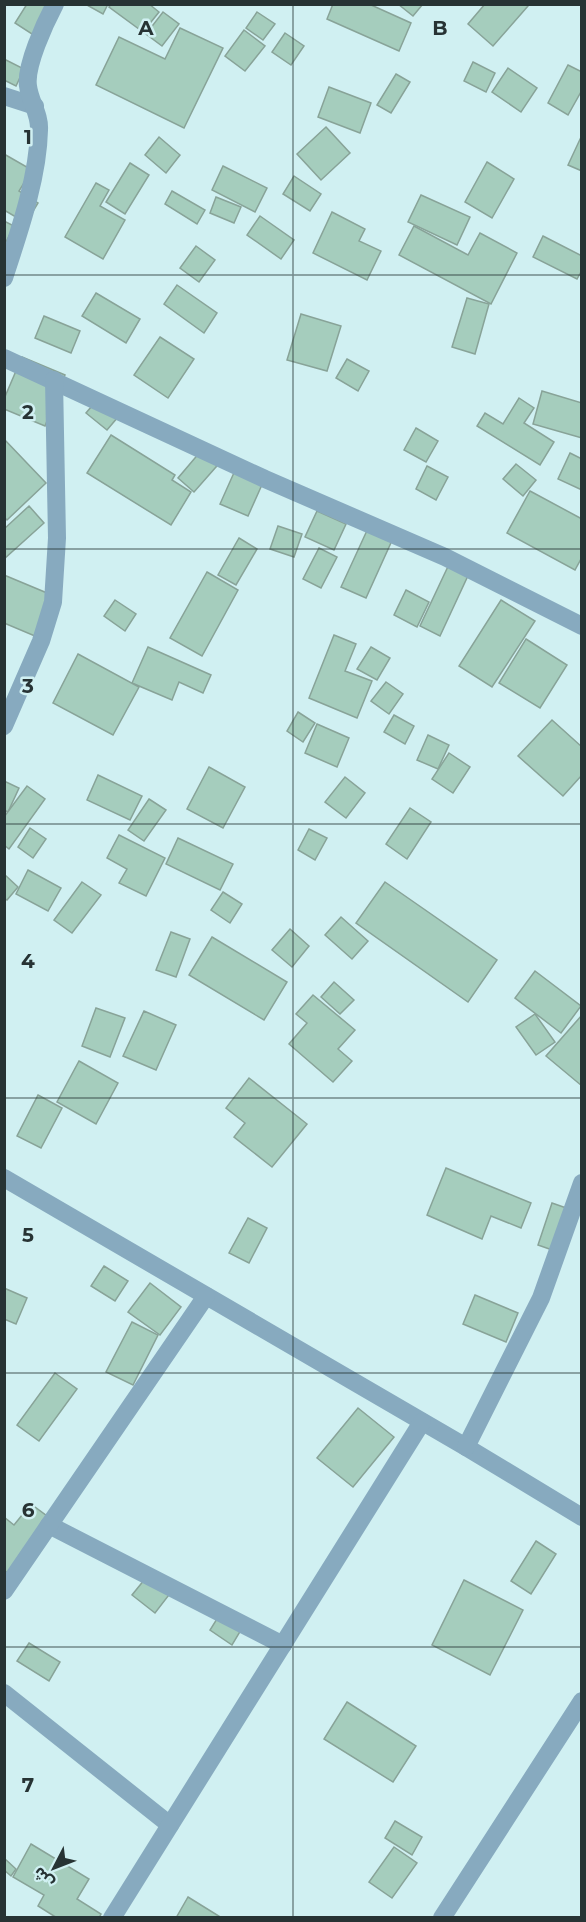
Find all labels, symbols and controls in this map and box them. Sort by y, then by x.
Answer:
text: A [137,16,154,40]
text: B [432,16,448,40]
text: 1 [24,125,32,149]
text: 2 [22,400,34,424]
text: 3 [21,674,34,698]
text: 4 [21,949,35,973]
text: 5 [22,1223,34,1247]
text: 6 [22,1498,35,1522]
text: 7 [22,1773,34,1797]
north arrow [24,1838,84,1898]
text: ش [29,1863,58,1892]

